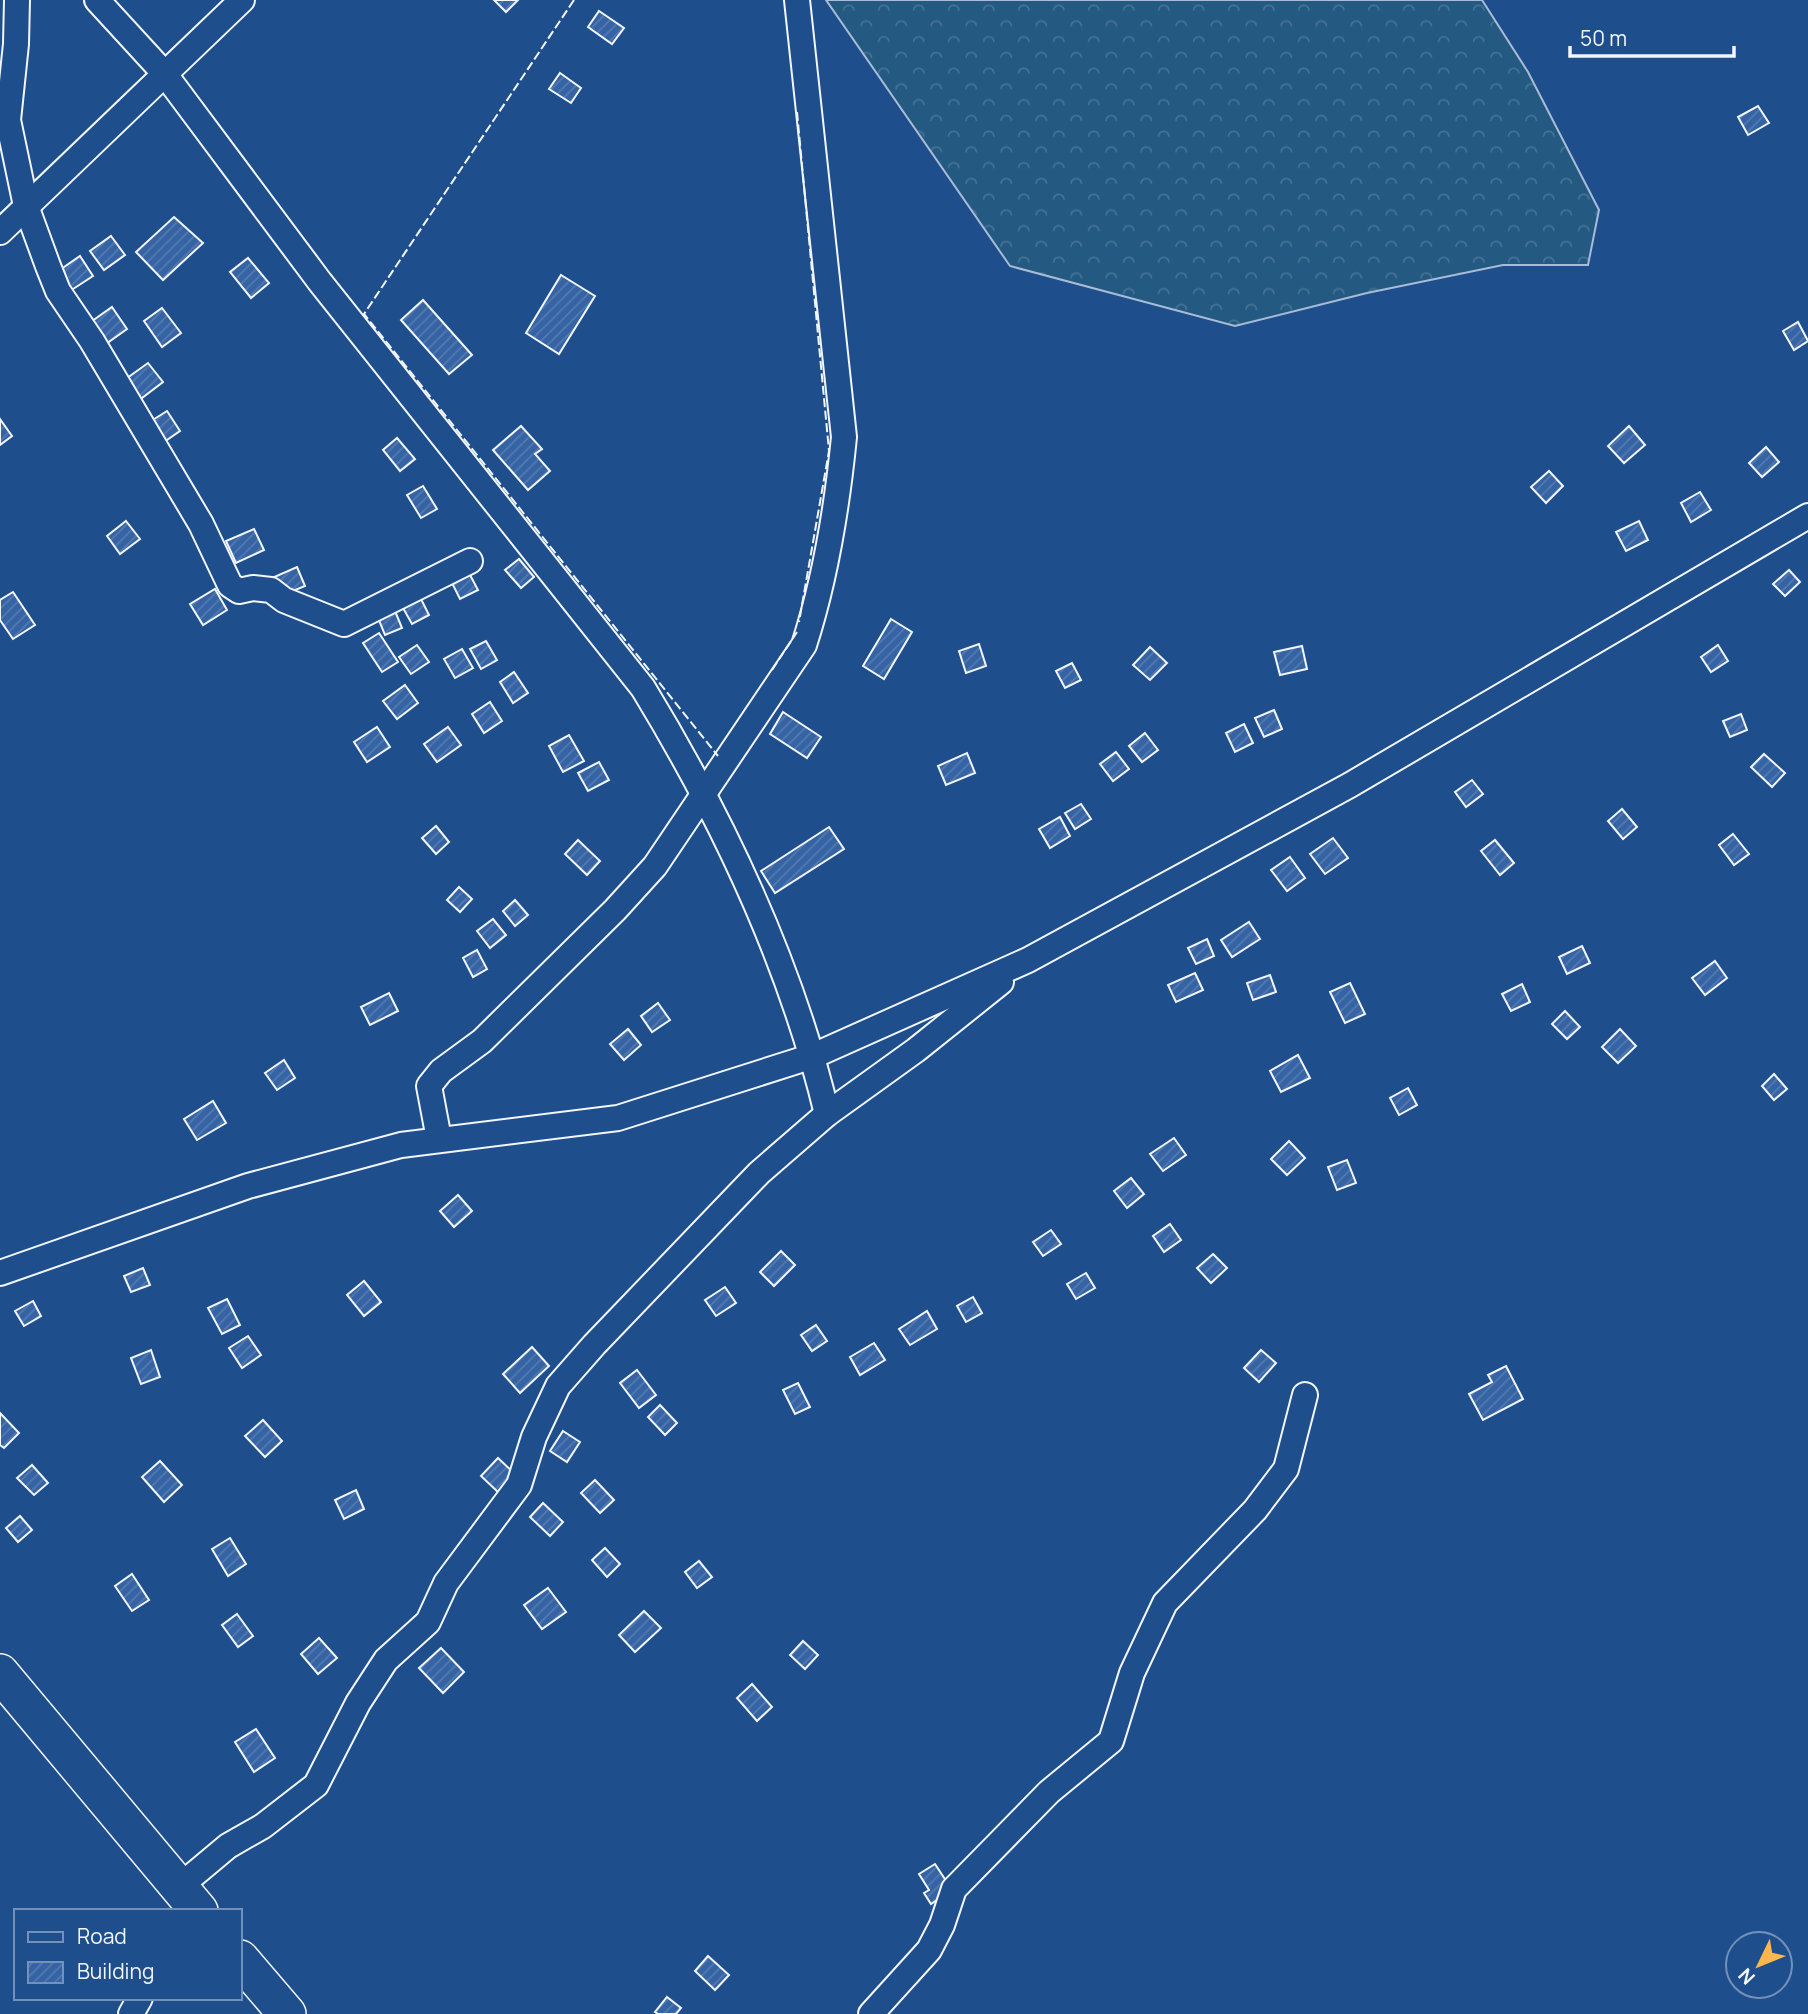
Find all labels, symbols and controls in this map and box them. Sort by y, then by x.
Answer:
scale bar [1570,14,1734,58]
text: 50 m [1580,24,1627,52]
legend [14,1909,242,2000]
text: Road [77,1922,127,1950]
north arrow [1724,1930,1794,2000]
text: Building [77,1957,154,1985]
text: N [1732,1963,1761,1990]

